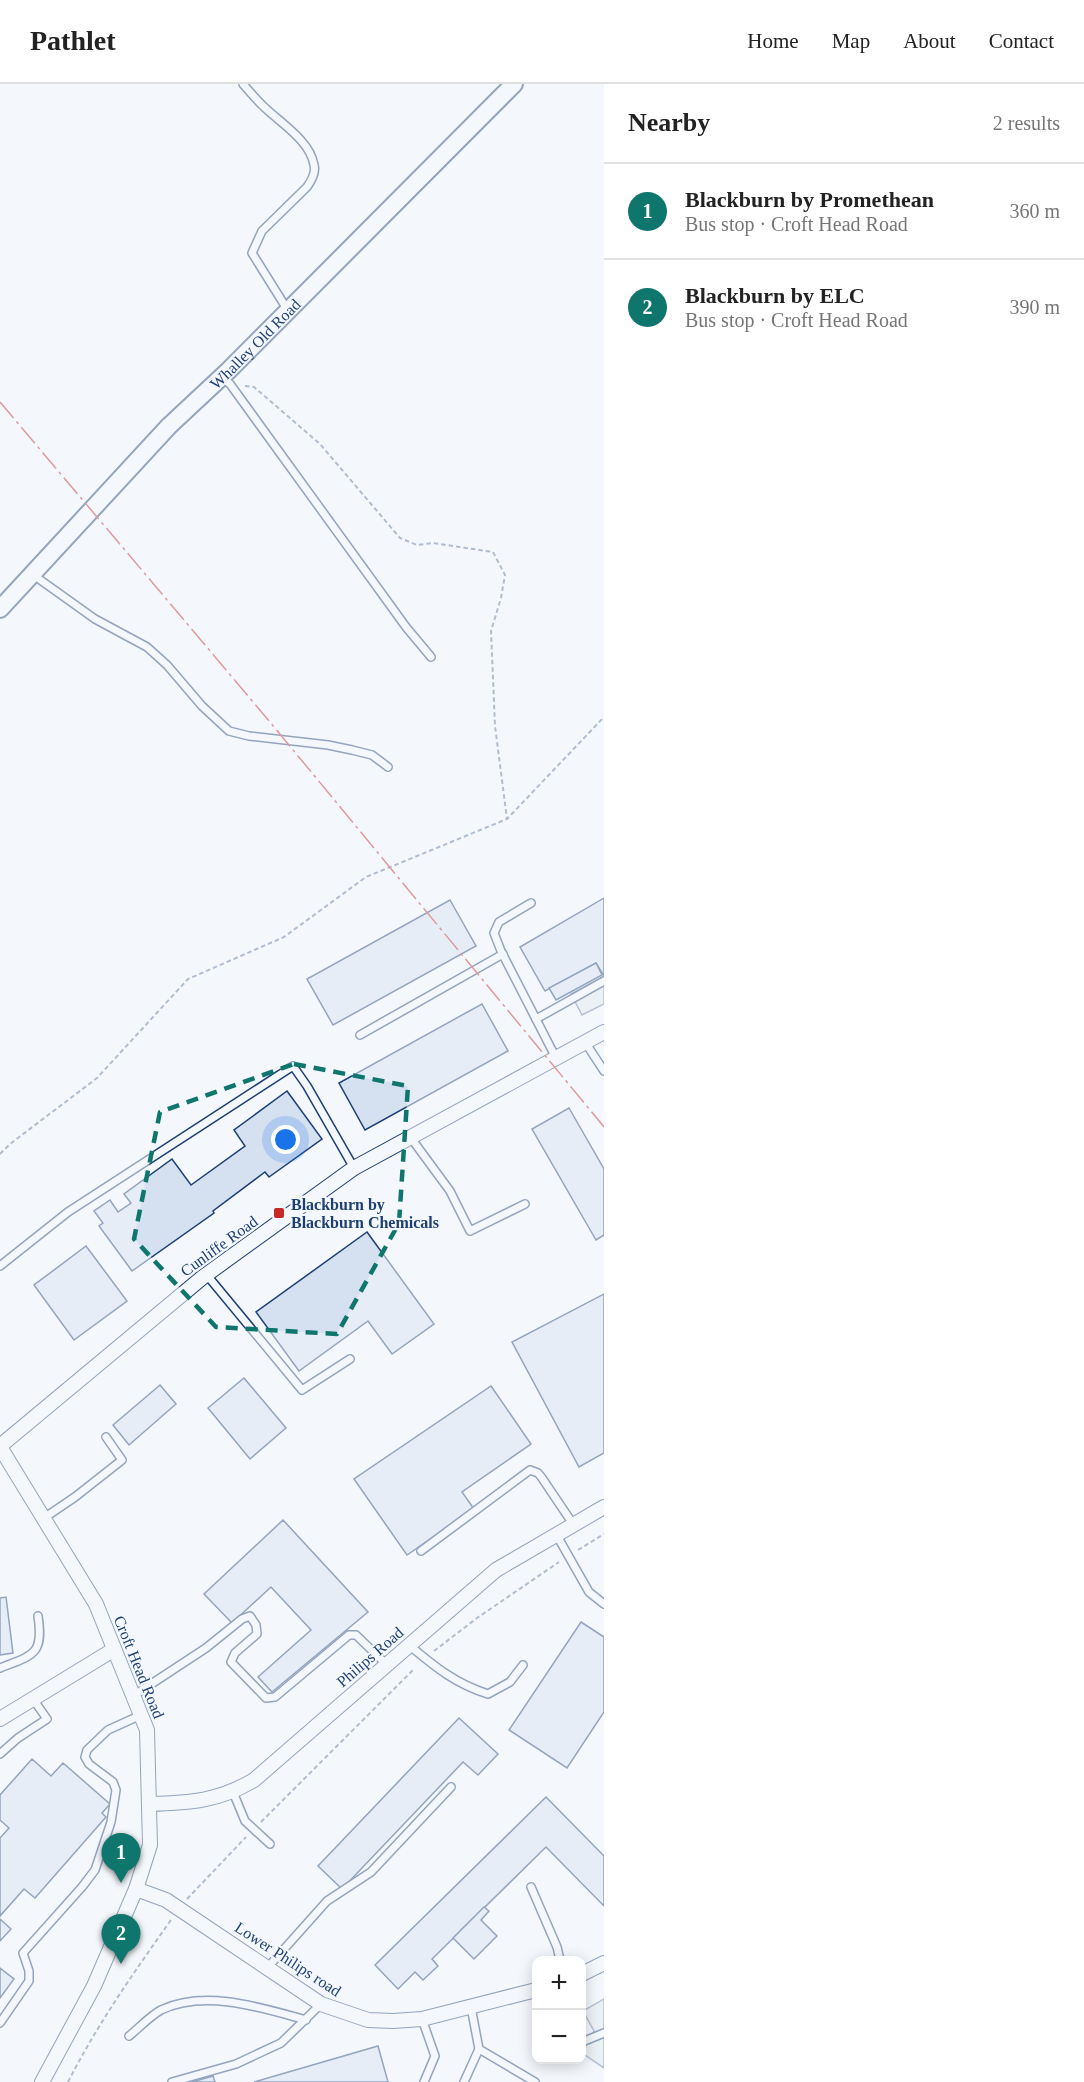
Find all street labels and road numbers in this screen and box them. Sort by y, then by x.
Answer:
street label: Whalley Old Road [206,295,303,392]
street label: Cunliffe Road [177,1212,261,1280]
street label: Croft Head Road [111,1613,167,1721]
street label: Philips Road [333,1624,407,1691]
street label: Lower Philips road [231,1918,344,2000]

